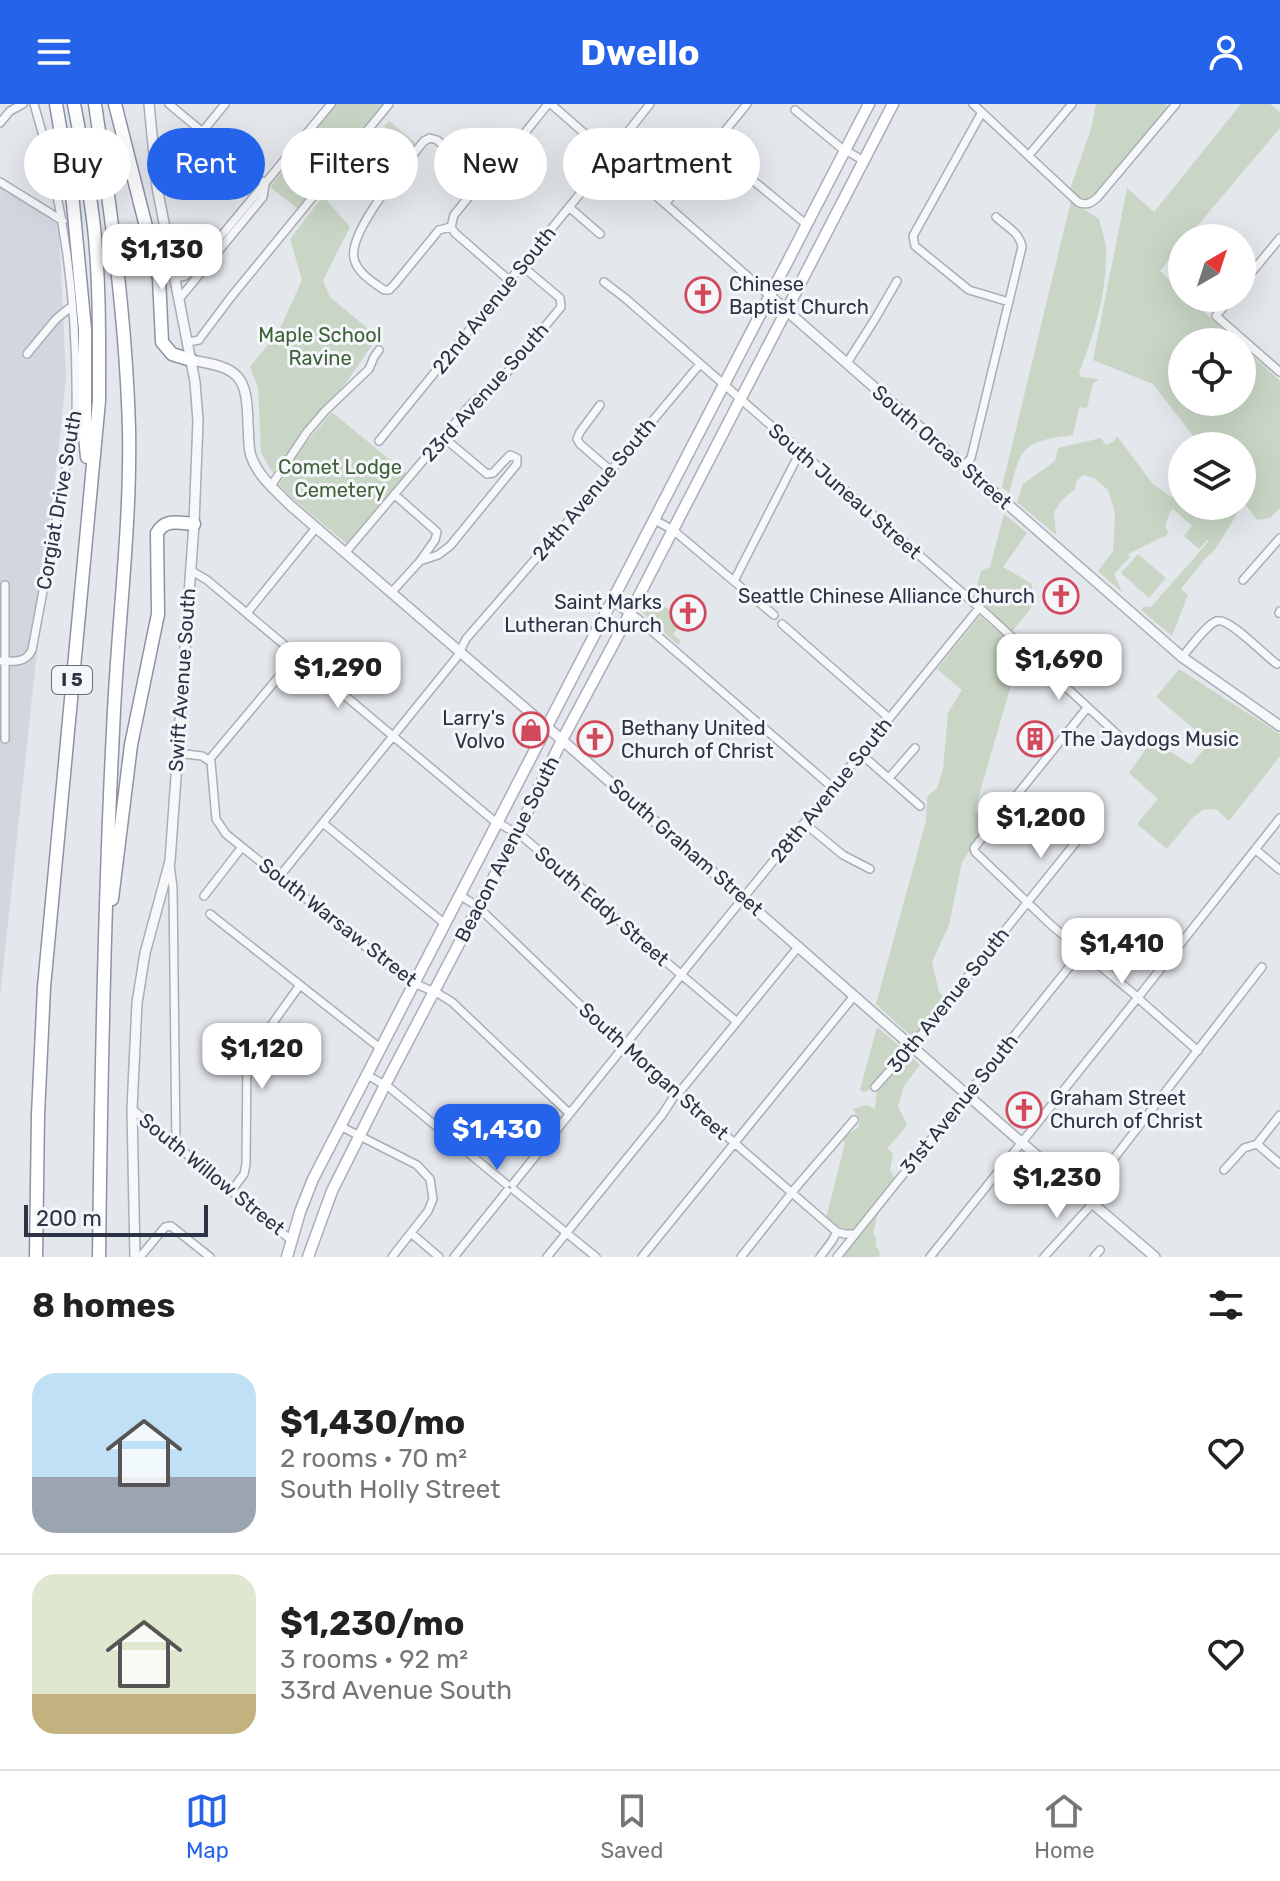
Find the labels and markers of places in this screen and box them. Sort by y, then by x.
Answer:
pin: $1,130 [97,224,227,292]
place label: Chinese Baptist Church [729,272,869,319]
church icon: Chinese Baptist Church [684,276,722,314]
church icon: Seattle Chinese Alliance Church [1042,577,1080,615]
place label: Seattle Chinese Alliance Church [738,584,1035,608]
place label: Saint Marks Lutheran Church [504,590,662,637]
church icon: Saint Marks Lutheran Church [669,594,707,632]
pin: $1,690 [994,634,1124,702]
pin: $1,290 [273,642,403,710]
place label: Larry's Volvo [442,706,505,753]
shop icon: Larry's Volvo [512,711,550,749]
place label: Bethany United Church of Christ [621,716,774,763]
church icon: Bethany United Church of Christ [576,720,614,758]
building icon: The Jaydogs Music [1016,720,1054,758]
place label: The Jaydogs Music [1061,727,1239,751]
pin: $1,200 [976,792,1106,860]
pin: $1,410 [1057,918,1187,986]
pin: $1,120 [197,1023,327,1091]
place label: Graham Street Church of Christ [1050,1086,1203,1133]
church icon: Graham Street Church of Christ [1005,1091,1043,1129]
pin: $1,430 [432,1104,562,1172]
pin: $1,230 [992,1152,1122,1220]

